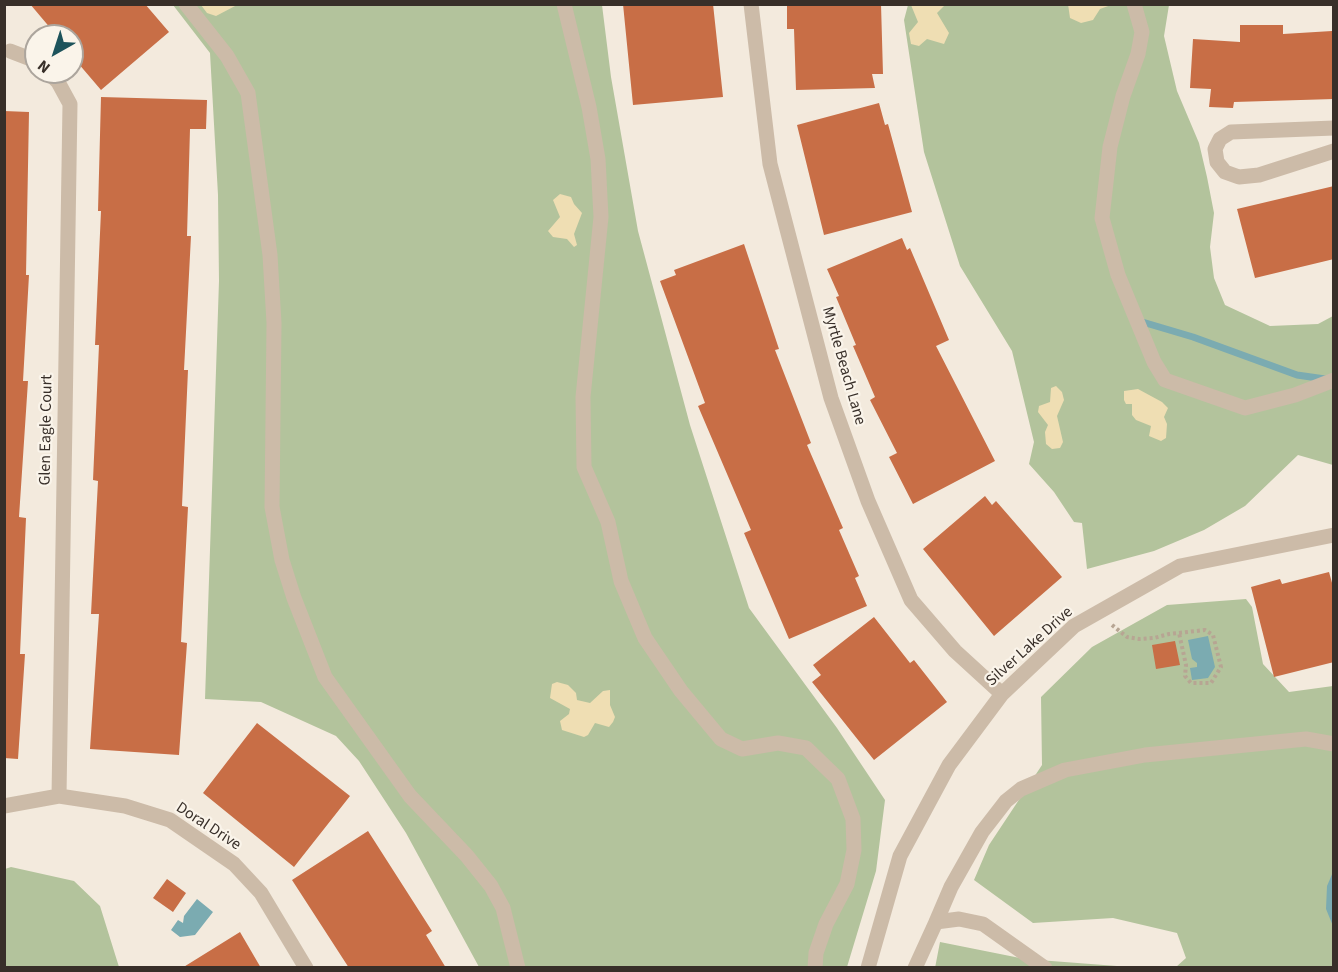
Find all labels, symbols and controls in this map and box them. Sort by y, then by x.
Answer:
north arrow [24,24,84,84]
text: N [33,55,55,78]
street label: Myrtle Beach Lane [817,305,869,427]
street label: Glen Eagle Court [36,374,58,486]
street label: Silver Lake Drive [983,603,1077,691]
street label: Doral Drive [172,799,244,855]

